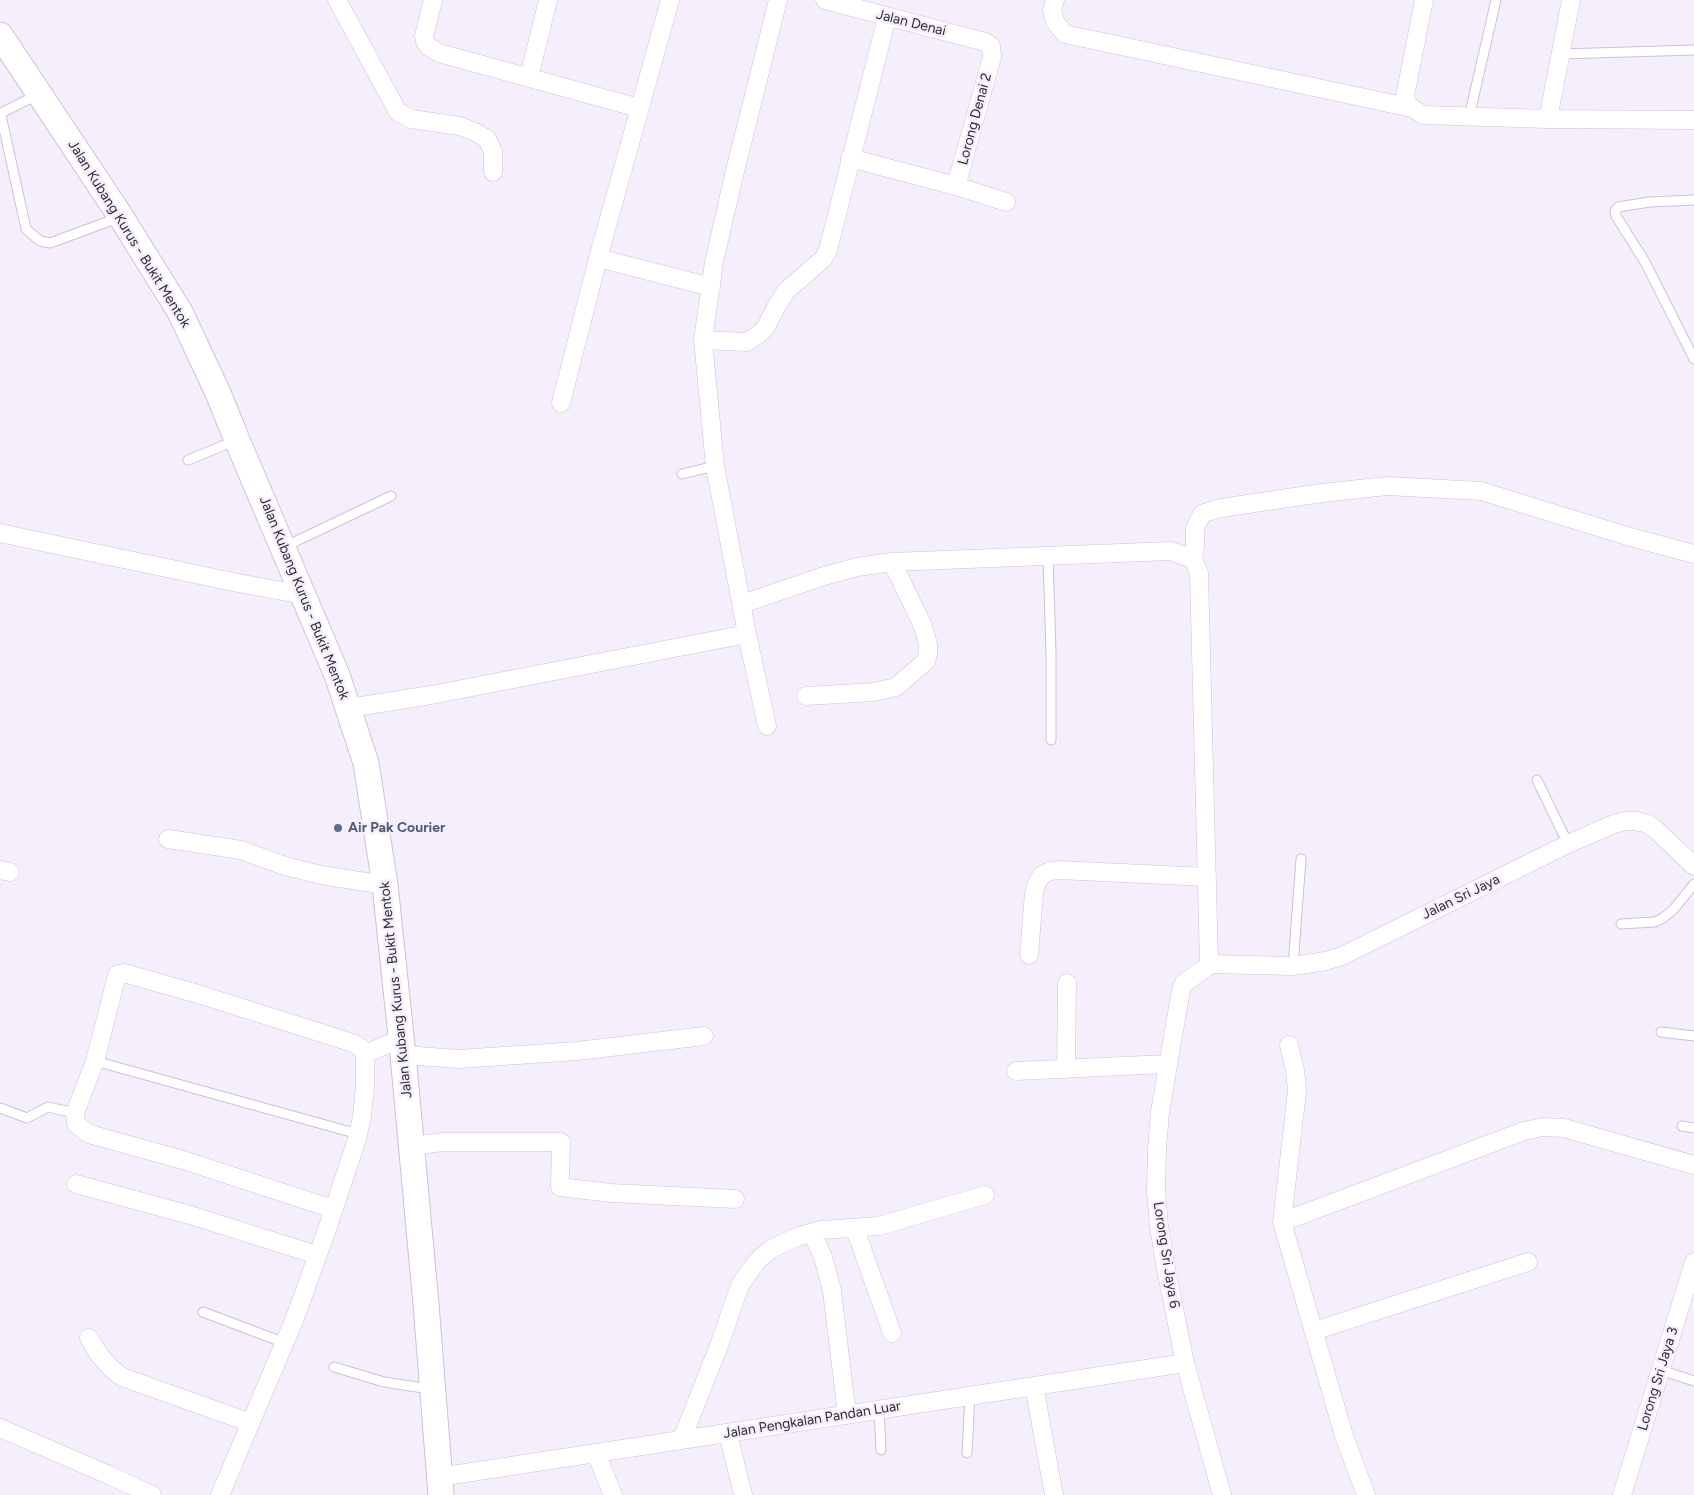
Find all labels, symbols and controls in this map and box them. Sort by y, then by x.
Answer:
street label: Jalan Denai [874,6,948,40]
street label: Lorong Denai 2 [955,71,995,167]
street label: Jalan Kubang Kurus - Bukit Mentok [64,137,194,331]
street label: Jalan Kubang Kurus - Bukit Mentok [255,494,353,702]
place label: Air Pak Courier [348,820,445,836]
marker: Air Pak Courier [332,822,344,834]
street label: Jalan Sri Jaya [1419,871,1503,923]
street label: Jalan Kubang Kurus - Bukit Mentok [376,881,416,1099]
street label: Lorong Sri Jaya 6 [1149,1200,1183,1310]
street label: Lorong Sri Jaya 3 [1634,1325,1682,1433]
street label: Jalan Pengkalan Pandan Luar [722,1398,902,1442]

